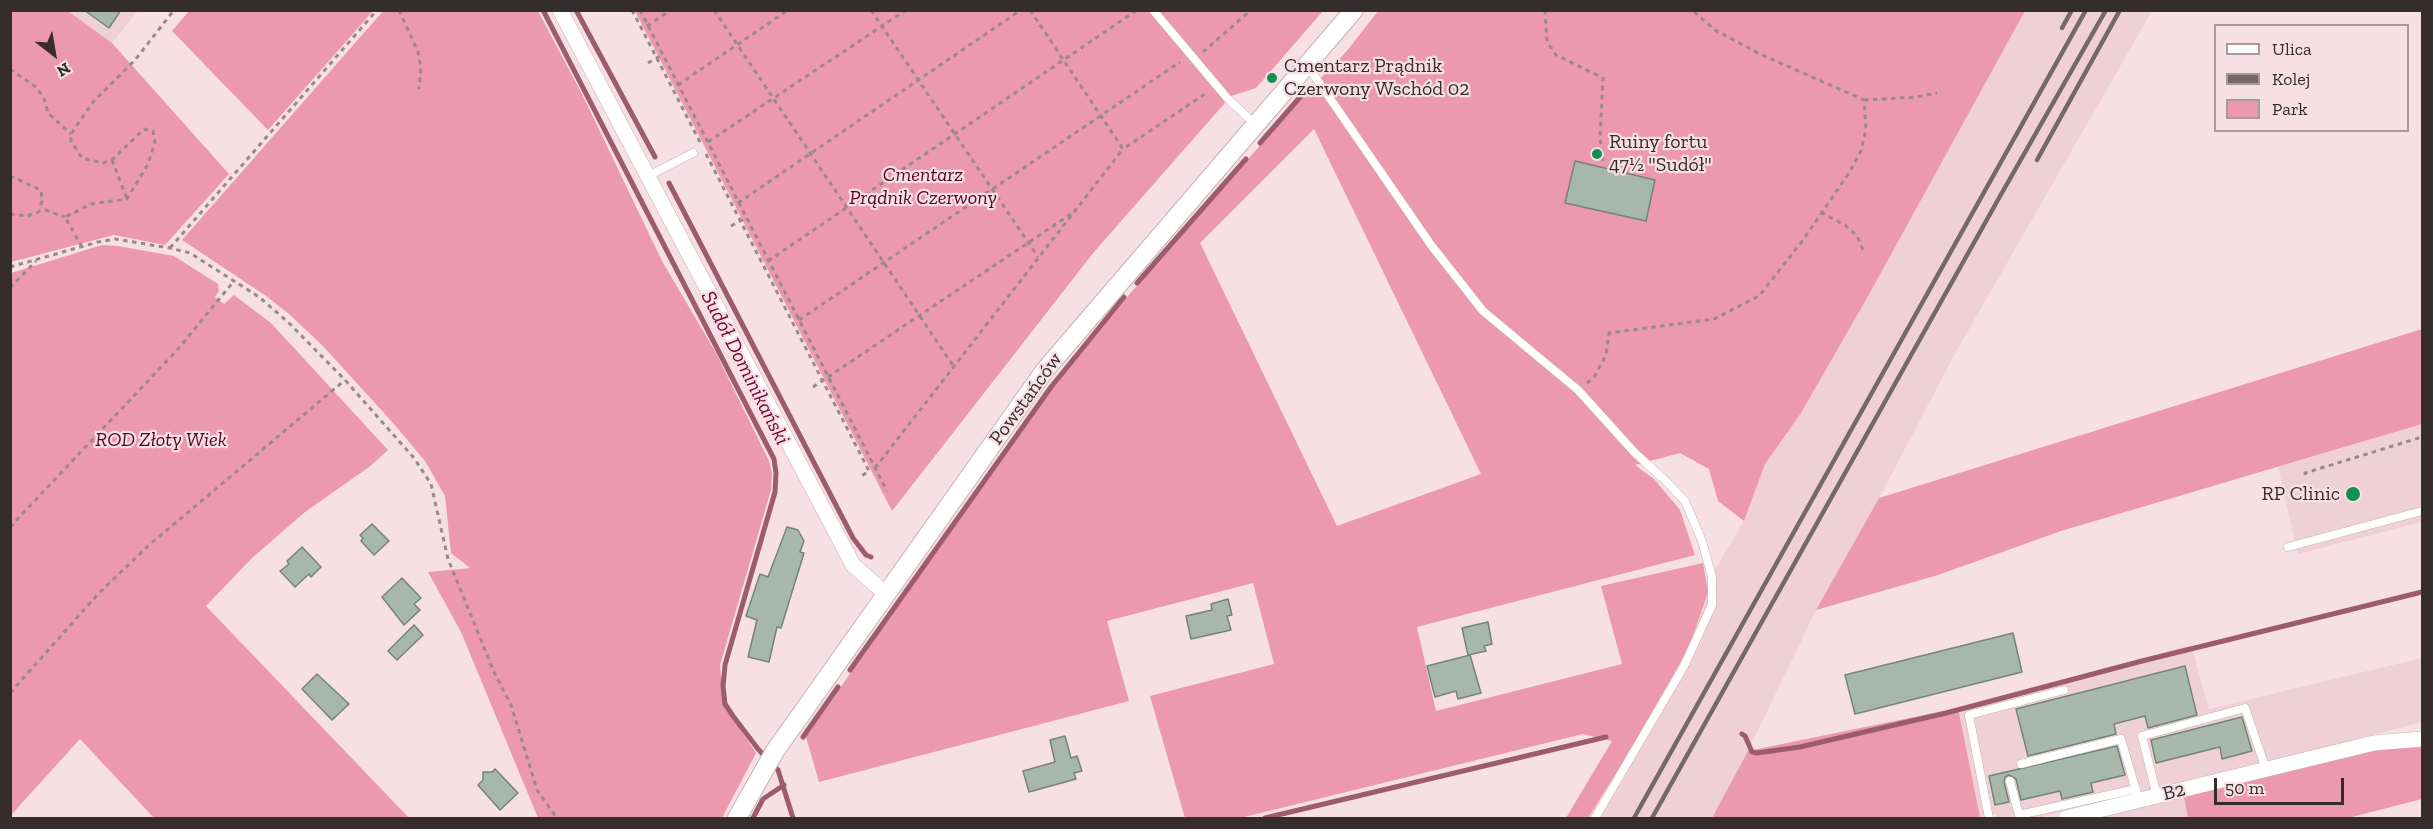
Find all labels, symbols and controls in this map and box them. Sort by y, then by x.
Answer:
north arrow [24,24,84,84]
legend [2214,24,2409,132]
text: Ulica [2272,38,2312,60]
place label: Cmentarz Prądnik Czerwony Wschód 02 [1284,54,1470,101]
text: N [53,59,74,81]
text: Kolej [2272,68,2310,90]
marker: Cmentarz Prądnik Czerwony Wschód 02 [1265,71,1279,85]
text: Park [2272,98,2308,120]
place label: Ruiny fortu 47½ "Sudół" [1609,130,1712,177]
marker: Ruiny fortu 47½ "Sudół" [1590,147,1604,161]
park label: Cmentarz Prądnik Czerwony [849,163,997,210]
water label: Sudół Dominikański [695,287,795,449]
street label: Powstańców [985,348,1067,450]
park label: ROD Złoty Wiek [95,428,227,452]
place label: RP Clinic [2262,482,2340,506]
marker: RP Clinic [2344,485,2362,503]
scale bar [2217,766,2348,804]
text: 50 m [2225,777,2264,799]
street label: B2 [2160,778,2188,806]

